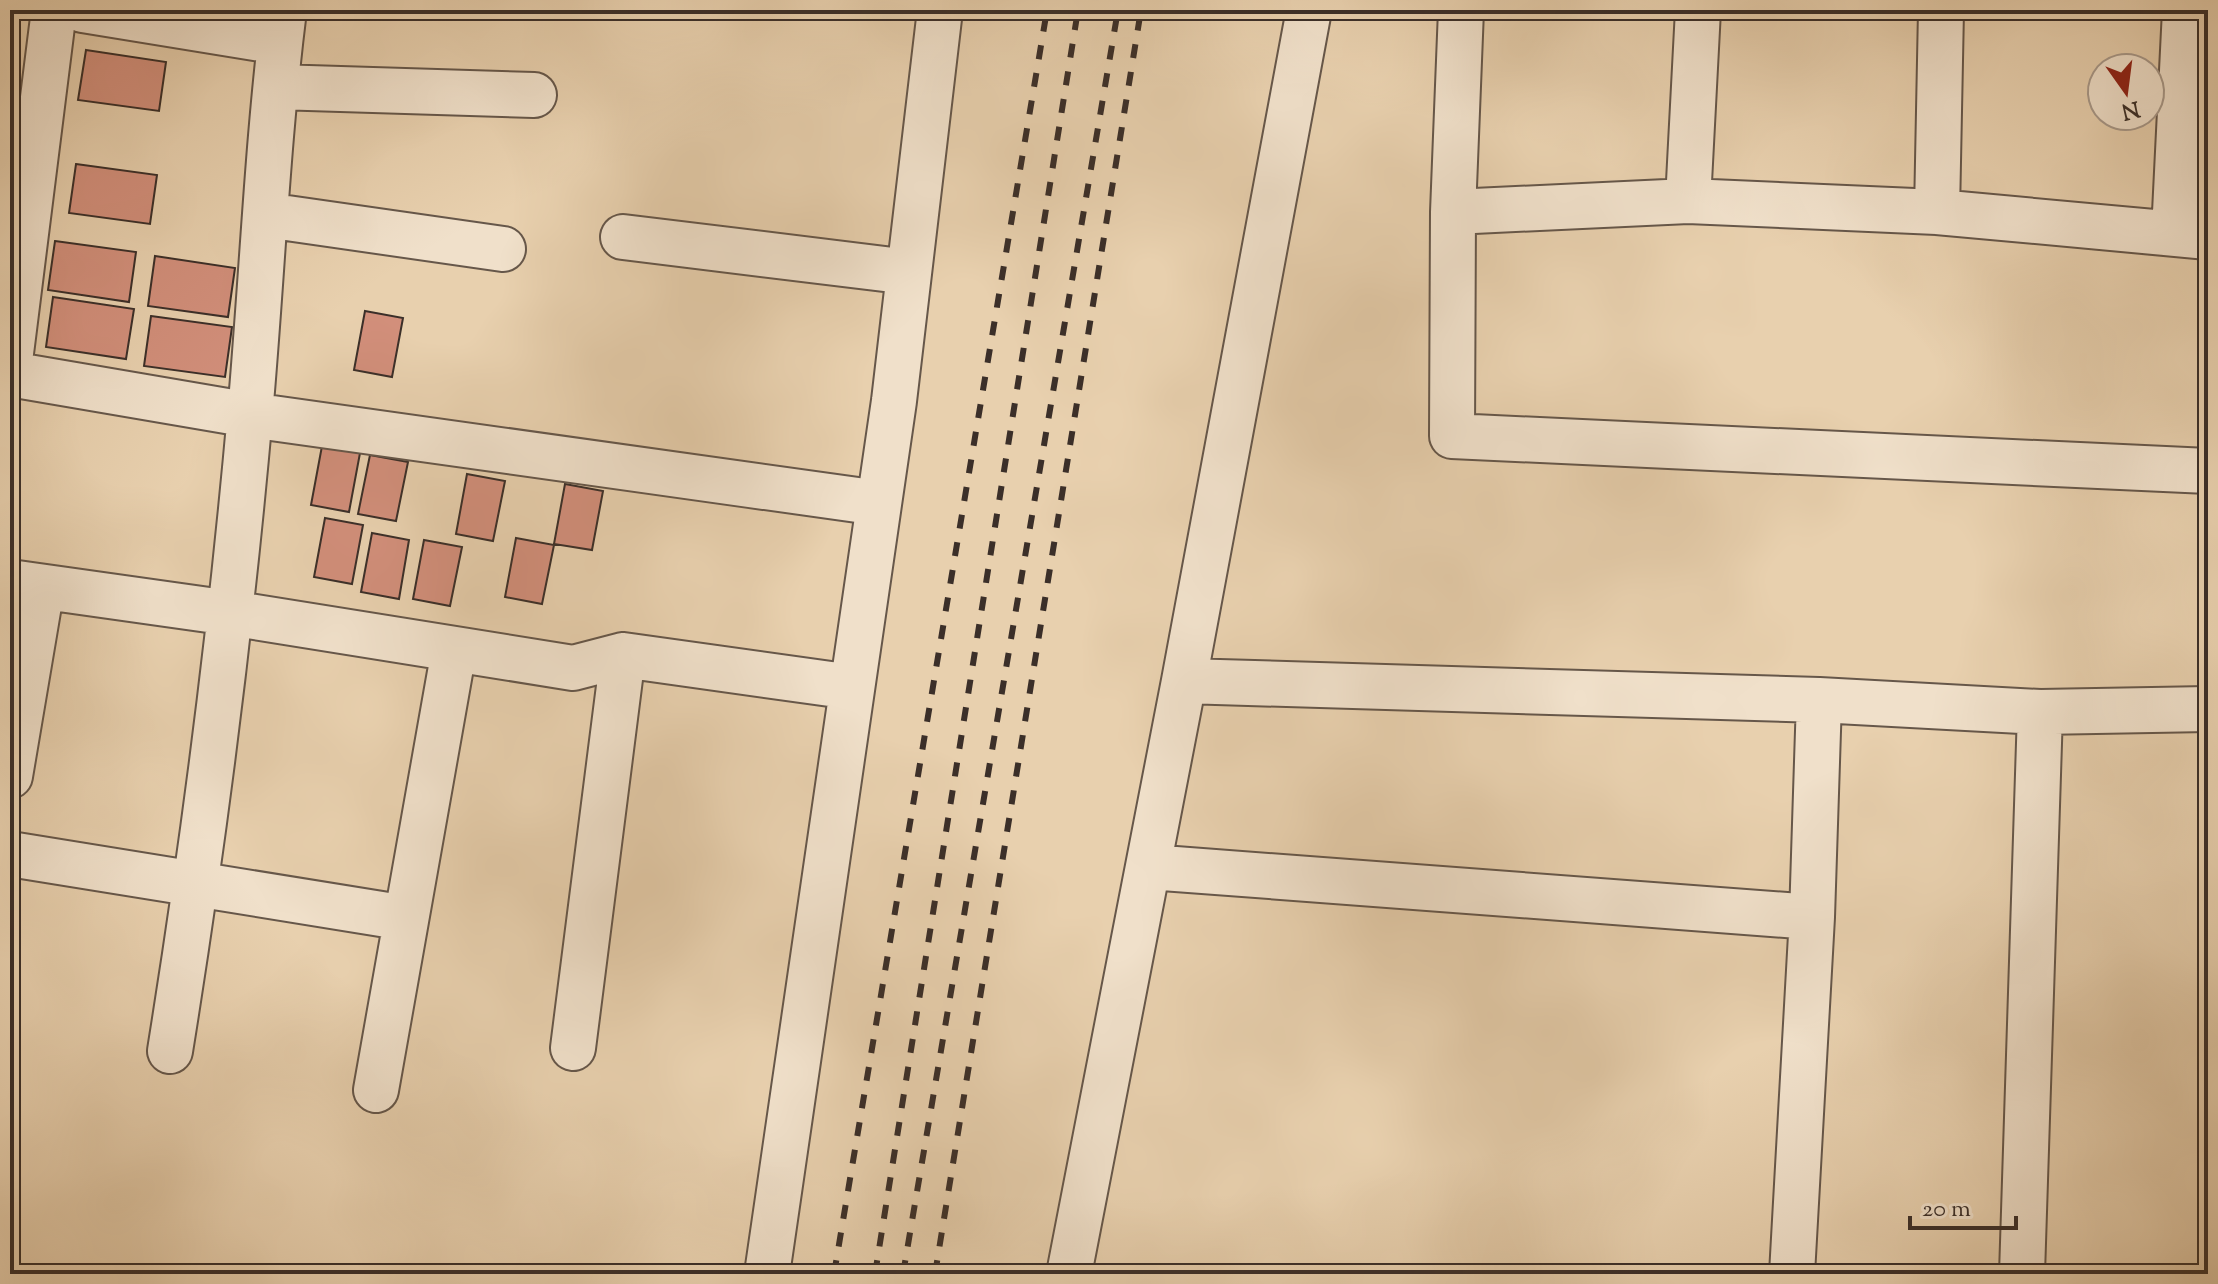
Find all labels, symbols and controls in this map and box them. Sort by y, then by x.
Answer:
north arrow [2086,52,2166,132]
text: N [2117,91,2143,126]
scale bar [1910,1180,2016,1230]
text: 20 m [1922,1193,1971,1227]

